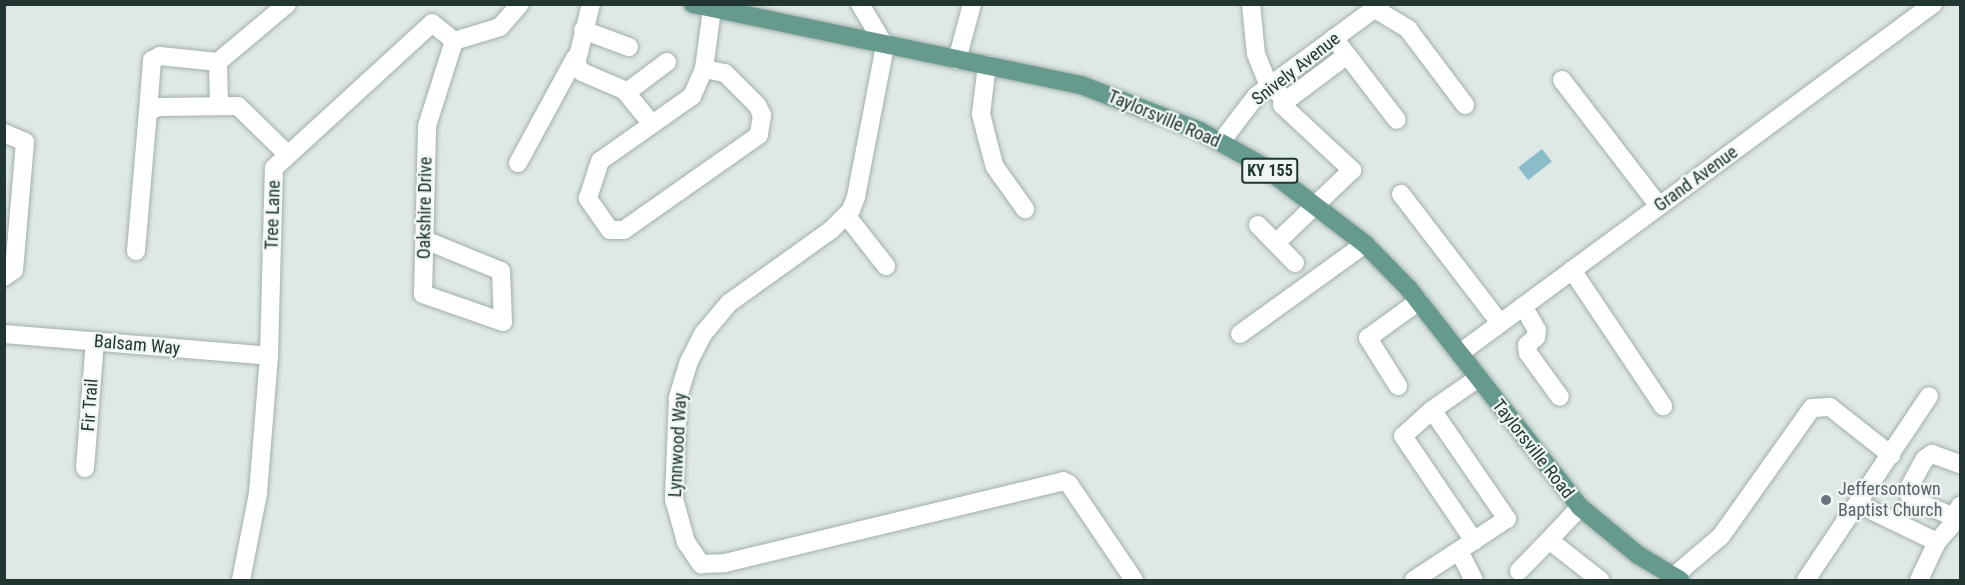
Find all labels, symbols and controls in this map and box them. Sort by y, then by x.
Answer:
street label: Snively Avenue [1248,28,1344,110]
street label: Taylorsville Road [1105,86,1223,152]
street label: Grand Avenue [1650,141,1742,217]
street label: Oakshire Drive [413,157,437,259]
road number: KY 155 [1240,158,1300,184]
street label: Tree Lane [261,180,285,250]
street label: Balsam Way [93,330,181,360]
street label: Fir Trail [77,378,103,432]
street label: Lynnwood Way [664,392,692,498]
street label: Taylorsville Road [1488,395,1578,503]
place label: Jeffersontown Baptist Church [1838,479,1942,522]
marker: Jeffersontown Baptist Church [1819,493,1833,507]

